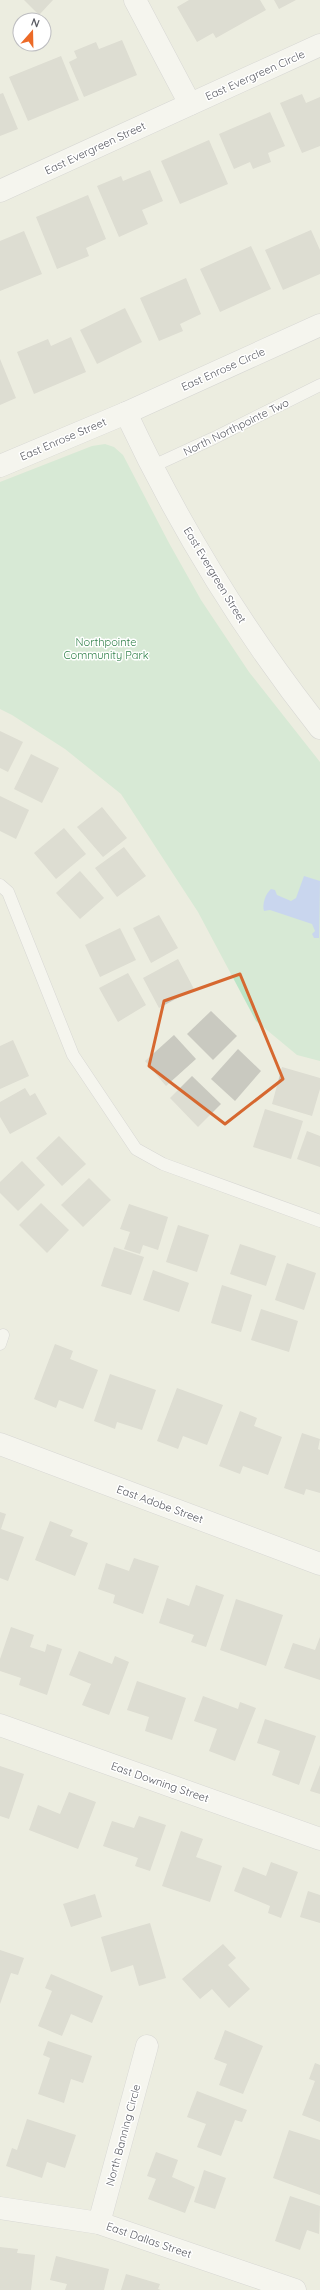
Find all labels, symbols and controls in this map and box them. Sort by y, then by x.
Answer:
north arrow [12,12,52,52]
text: N [29,15,42,31]
street label: East Evergreen Circle [203,47,307,103]
street label: East Evergreen Street [42,118,148,178]
street label: East Enrose Circle [179,344,267,394]
street label: North Northpointe Two [181,395,291,459]
street label: East Enrose Street [18,414,109,464]
street label: East Evergreen Street [181,524,249,626]
park label: Northpointe Community Park [63,635,149,662]
street label: East Adobe Street [115,1482,205,1526]
street label: East Downing Street [109,1759,211,1805]
street label: North Banning Circle [103,2083,143,2187]
street label: East Dallas Street [104,2219,194,2261]

